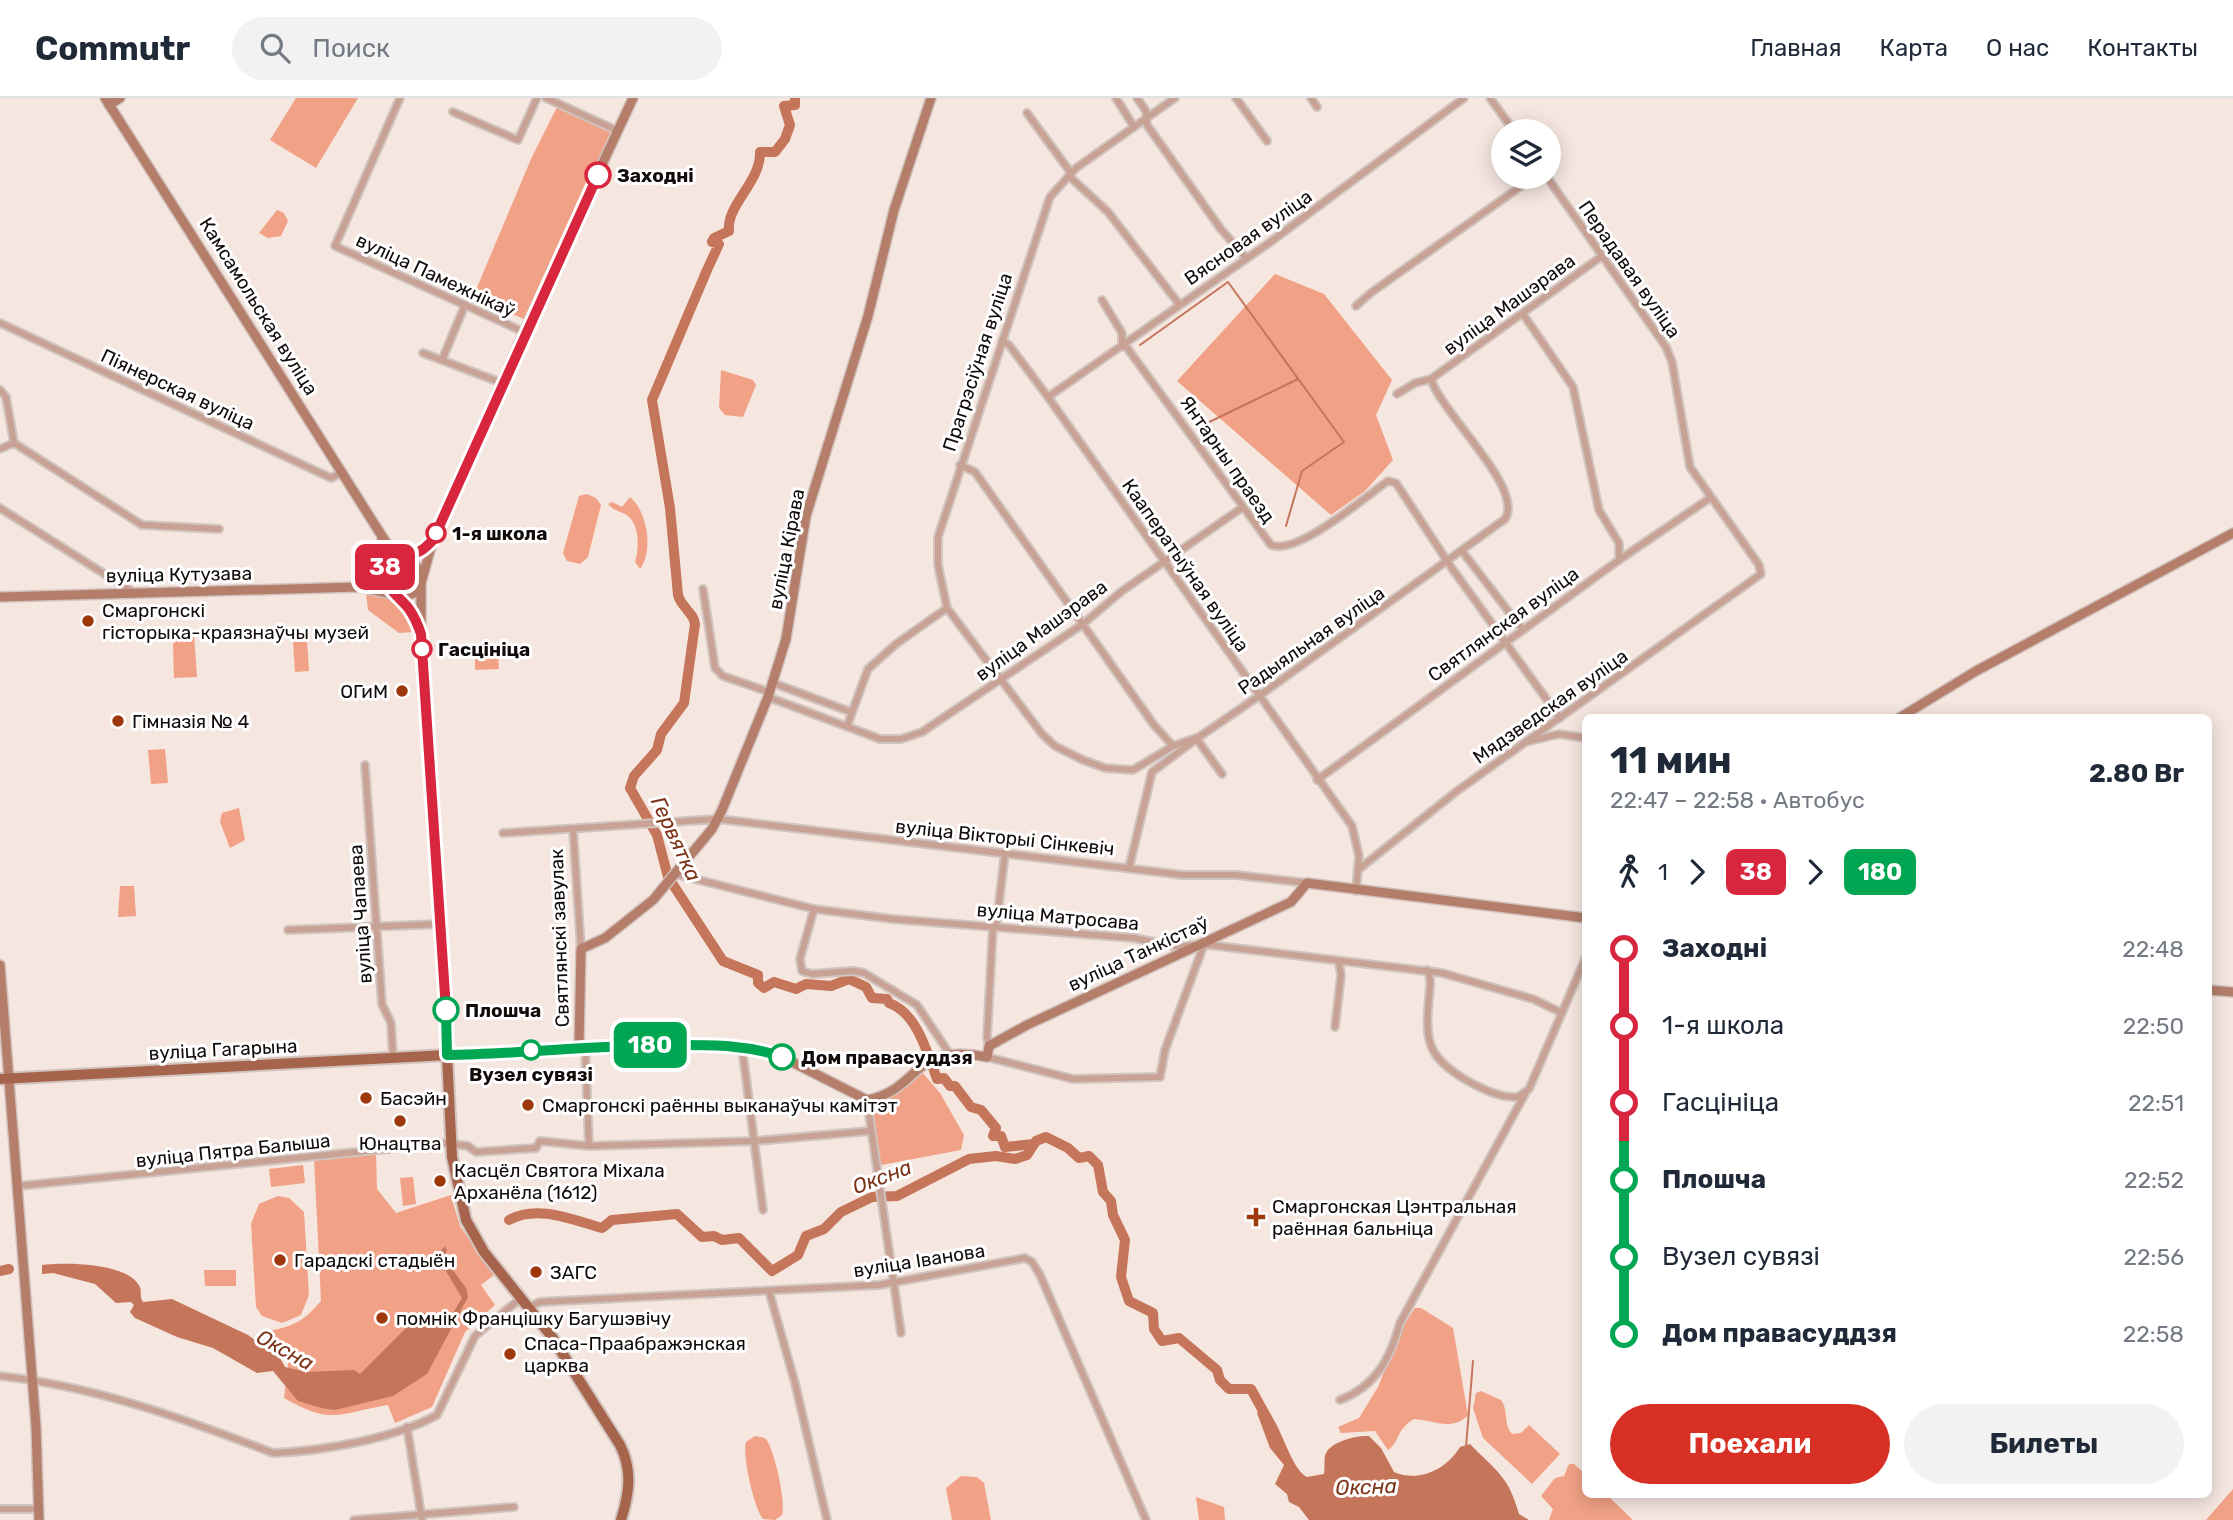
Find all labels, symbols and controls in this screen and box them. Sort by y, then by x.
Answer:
search box [232,17,722,80]
text: Commutr [35,29,190,68]
icon: search [256,29,294,67]
text: Поиск [312,33,390,64]
text: Главная [1750,34,1842,62]
text: Карта [1880,34,1948,62]
text: О нас [1986,34,2049,62]
text: Контакты [2087,34,2198,62]
map controls [1491,119,1561,189]
button: layers [1491,119,1561,189]
marker: Заходні [585,162,611,188]
place label: Заходні [617,164,694,187]
street label: Вясновая вуліца [1180,185,1317,290]
street label: Перадавая вуліца [1574,196,1686,342]
street label: Камсамольская вуліца [194,213,323,399]
street label: вуліца Памежнікаў [352,228,519,322]
street label: вуліца Машэрава [1439,249,1580,360]
street label: Прагрэсіўная вуліца [938,270,1017,454]
street label: Піянерская вуліца [97,344,258,435]
street label: Янтарны праезд [1175,391,1280,527]
street label: Кааператыўная вуліца [1117,474,1254,656]
street label: вуліца Кірава [763,487,809,612]
place label: 1-я школа [452,522,547,545]
marker: 1-я школа [426,523,446,543]
line badge: 38 [354,544,416,590]
text: 38 [369,553,401,581]
street label: вуліца Кутузава [106,562,252,587]
street label: Святлянская вуліца [1423,562,1583,687]
street label: вуліца Машэрава [971,575,1112,686]
street label: Радыяльная вуліца [1233,581,1389,700]
place label: Смаргонскі гісторыка-краязнаўчы музей [102,599,369,644]
marker: Смаргонскі гісторыка-краязнаўчы музей [80,613,96,629]
place label: Гасцініца [438,638,530,661]
marker: Гасцініца [412,639,432,659]
street label: Мядзведская вуліца [1468,644,1632,769]
place label: ОГиМ [340,680,388,703]
marker: ОГиМ [394,683,410,699]
place label: Гімназія № 4 [132,710,250,733]
marker: Гімназія № 4 [110,713,126,729]
text: 11 мин [1610,737,1732,783]
text: 2.80 Br [2089,758,2184,789]
text: 22:47 – 22:58 · Автобус [1610,786,1865,814]
water label: Гервятка [646,793,707,885]
street label: вуліца Вікторыі Сінкевіч [894,815,1116,860]
street label: вуліца Чапаева [344,844,377,984]
street label: Святлянскі завулак [545,848,574,1028]
icon: walk [1610,853,1648,891]
icon: forward [1678,853,1716,891]
icon: forward [1796,853,1834,891]
text: 1 [1658,858,1668,886]
text: 38 [1740,858,1772,886]
text: 180 [1858,858,1902,886]
street label: вуліца Матросава [976,898,1140,935]
street label: вуліца Танкістаў [1064,911,1212,996]
text: Заходні [1662,933,1767,964]
text: 22:48 [2122,935,2184,963]
marker: Плошча [433,997,459,1023]
place label: Плошча [465,999,541,1022]
text: 1-я школа [1662,1010,1784,1041]
text: 22:50 [2123,1012,2184,1040]
line badge: 180 [610,1022,690,1068]
text: 180 [628,1031,672,1059]
street label: вуліца Гагарына [148,1034,298,1065]
marker: Вузел сувязі [521,1040,541,1060]
marker: Дом правасуддзя [769,1044,795,1070]
place label: Дом правасуддзя [801,1046,973,1069]
place label: Вузел сувязі [469,1063,593,1086]
place label: Басэйн [380,1087,447,1110]
text: Гасцініца [1662,1087,1779,1118]
text: 22:51 [2128,1089,2184,1117]
marker: Басэйн [358,1090,374,1106]
place label: Смаргонскі раённы выканаўчы камітэт [542,1094,898,1117]
marker: Смаргонскі раённы выканаўчы камітэт [520,1097,536,1113]
marker: Юнацтва [392,1113,408,1129]
street label: вуліца Пятра Балыша [135,1129,332,1172]
place label: Юнацтва [359,1132,441,1155]
water label: Оксна [849,1154,915,1199]
place label: Касцёл Святога Міхала Арханёла (1612) [454,1159,665,1204]
text: Плошча [1662,1164,1766,1195]
text: 22:52 [2124,1166,2184,1194]
marker: Касцёл Святога Міхала Арханёла (1612) [432,1173,448,1189]
place label: Смаргонская Цэнтральная раённая бальніца [1272,1195,1517,1240]
marker: Смаргонская Цэнтральная раённая бальніца [1246,1207,1266,1227]
street label: вуліца Іванова [852,1239,987,1282]
text: Вузел сувязі [1662,1241,1820,1272]
text: 22:56 [2124,1243,2184,1271]
place label: Гарадскі стадыён [294,1249,455,1272]
marker: Гарадскі стадыён [272,1252,288,1268]
place label: ЗАГС [550,1261,597,1284]
marker: ЗАГС [528,1264,544,1280]
place label: помнік Францішку Багушэвічу [396,1307,671,1330]
marker: помнік Францішку Багушэвічу [374,1310,390,1326]
text: Дом правасуддзя [1662,1318,1897,1349]
text: 22:58 [2123,1320,2184,1348]
water label: Оксна [252,1324,318,1375]
place label: Спаса-Праабражэнская царква [524,1332,746,1377]
marker: Спаса-Праабражэнская царква [502,1346,518,1362]
button: Поехали [1610,1404,1890,1484]
button: Билеты [1904,1404,2184,1484]
water label: Оксна [1335,1473,1397,1500]

